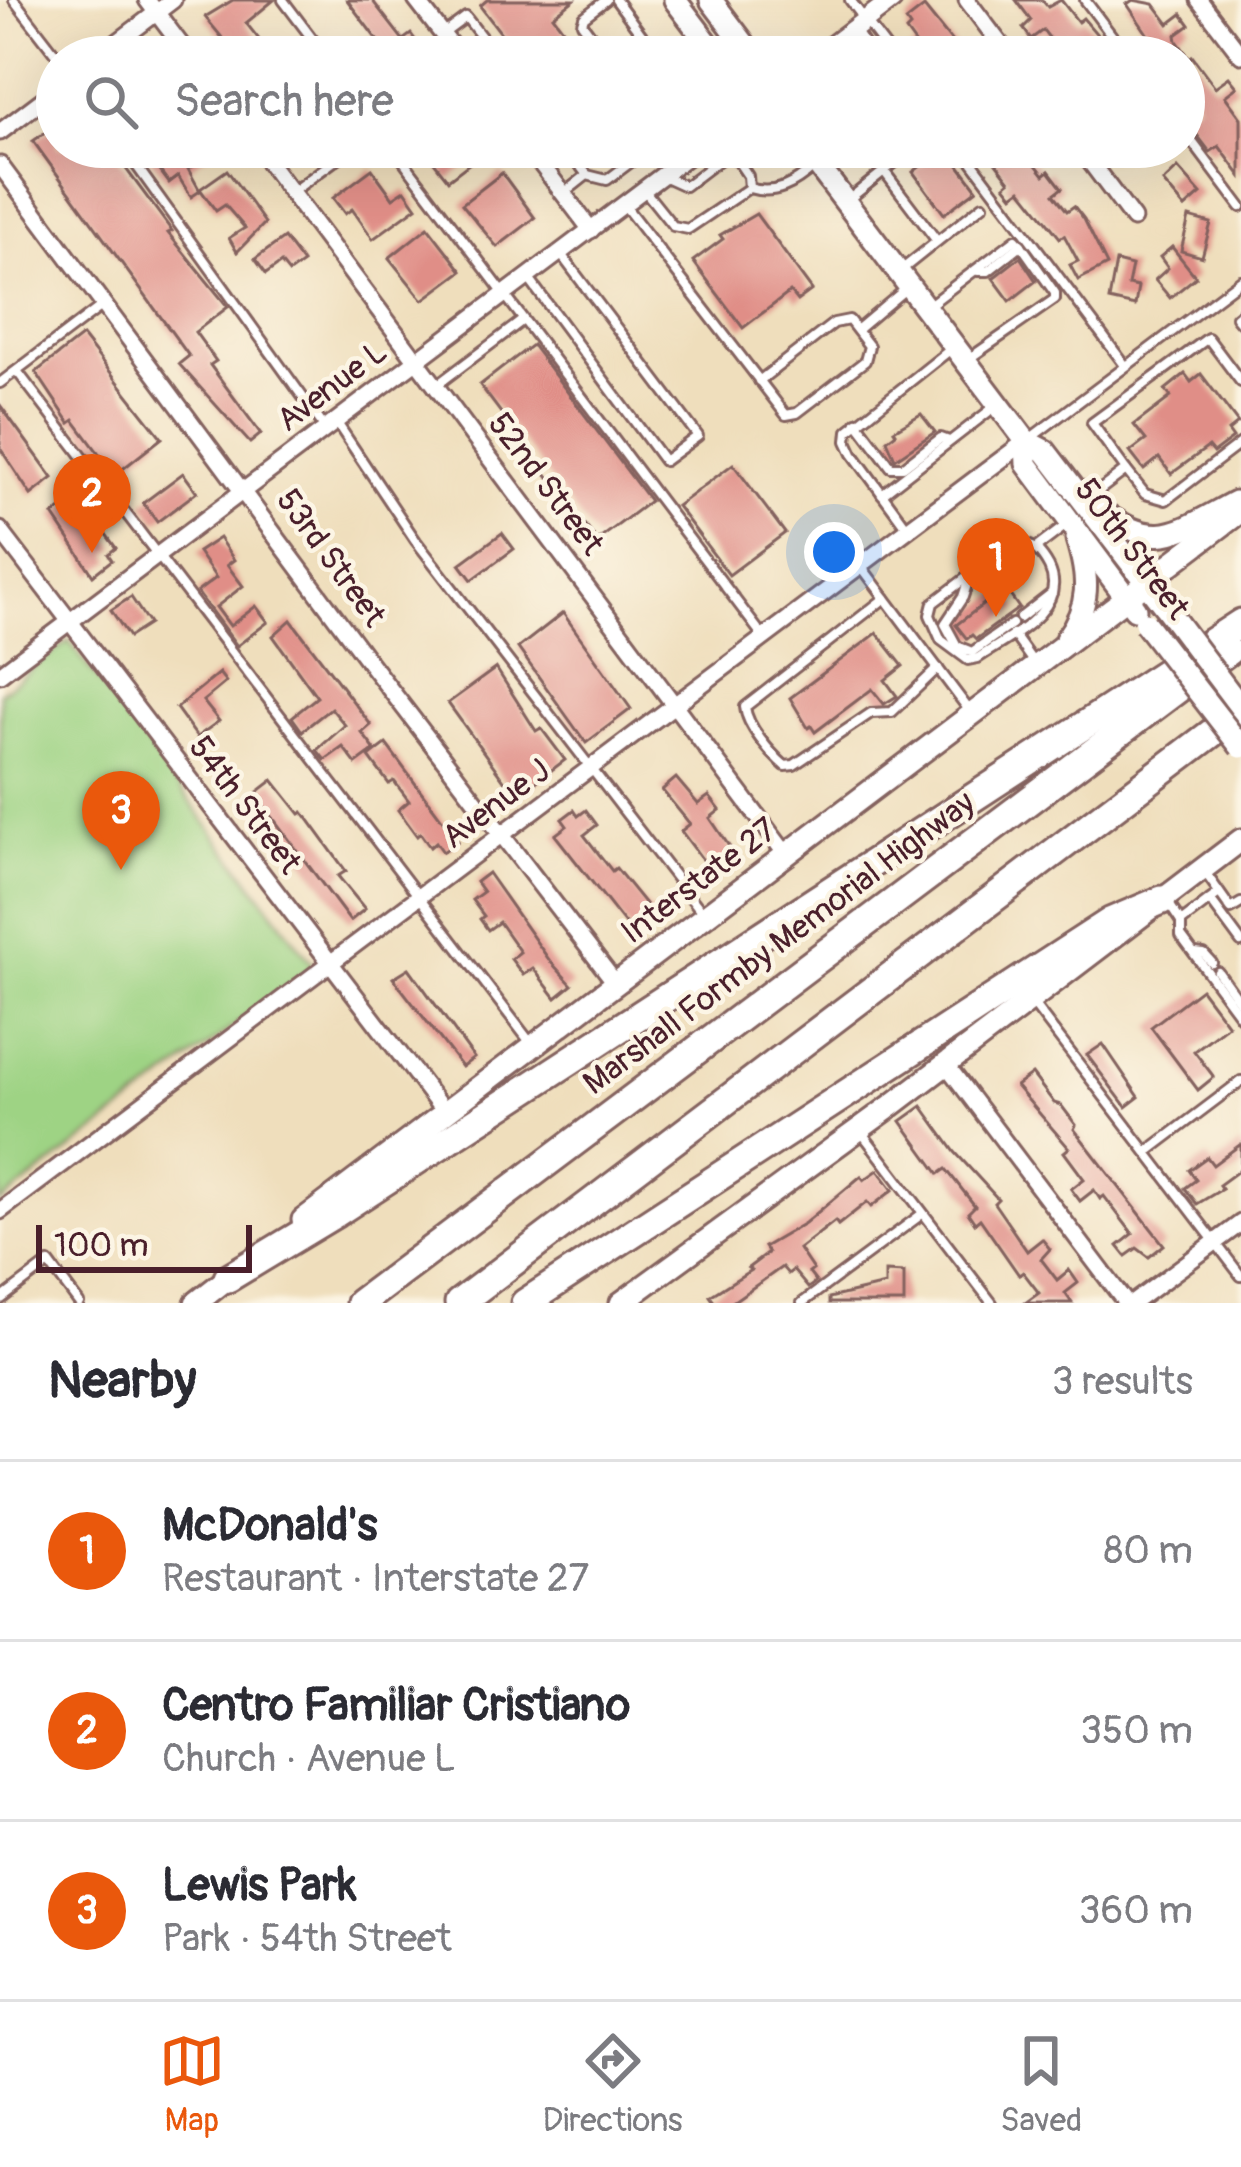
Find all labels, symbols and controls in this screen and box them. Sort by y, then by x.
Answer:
search box [36,36,1205,168]
icon: search [78,69,144,135]
text: Search here [174,74,394,130]
street label: Avenue L [269,331,395,441]
street label: 52nd Street [479,405,613,564]
pin: 2 [53,454,131,553]
street label: 50th Street [1066,470,1199,628]
street label: 53rd Street [267,481,395,635]
pin: 1 [957,518,1035,617]
your location [804,522,864,582]
street label: 54th Street [180,728,311,883]
street label: Avenue J [434,750,558,858]
pin: 3 [82,771,160,870]
street label: Marshall Formby Memorial Highway [575,782,983,1104]
street label: Interstate 27 [613,809,785,953]
scale bar [36,1219,252,1272]
text: 100 m [54,1225,148,1266]
text: Nearby [48,1349,196,1413]
text: 3 results [1052,1357,1193,1406]
text: McDonald's [162,1498,377,1554]
text: 1 [79,1526,95,1575]
text: 80 m [1104,1526,1193,1575]
text: Restaurant · Interstate 27 [162,1554,589,1603]
text: Centro Familiar Cristiano [162,1678,630,1734]
text: 2 [76,1706,98,1755]
text: 350 m [1080,1706,1193,1755]
text: Church · Avenue L [162,1734,456,1783]
text: Lewis Park [162,1858,357,1914]
text: 3 [76,1886,98,1935]
text: 360 m [1079,1886,1193,1935]
text: Park · 54th Street [162,1914,452,1963]
tab: Map [159,2028,225,2141]
tab: Directions [543,2028,683,2141]
tab: Saved [1000,2028,1082,2141]

